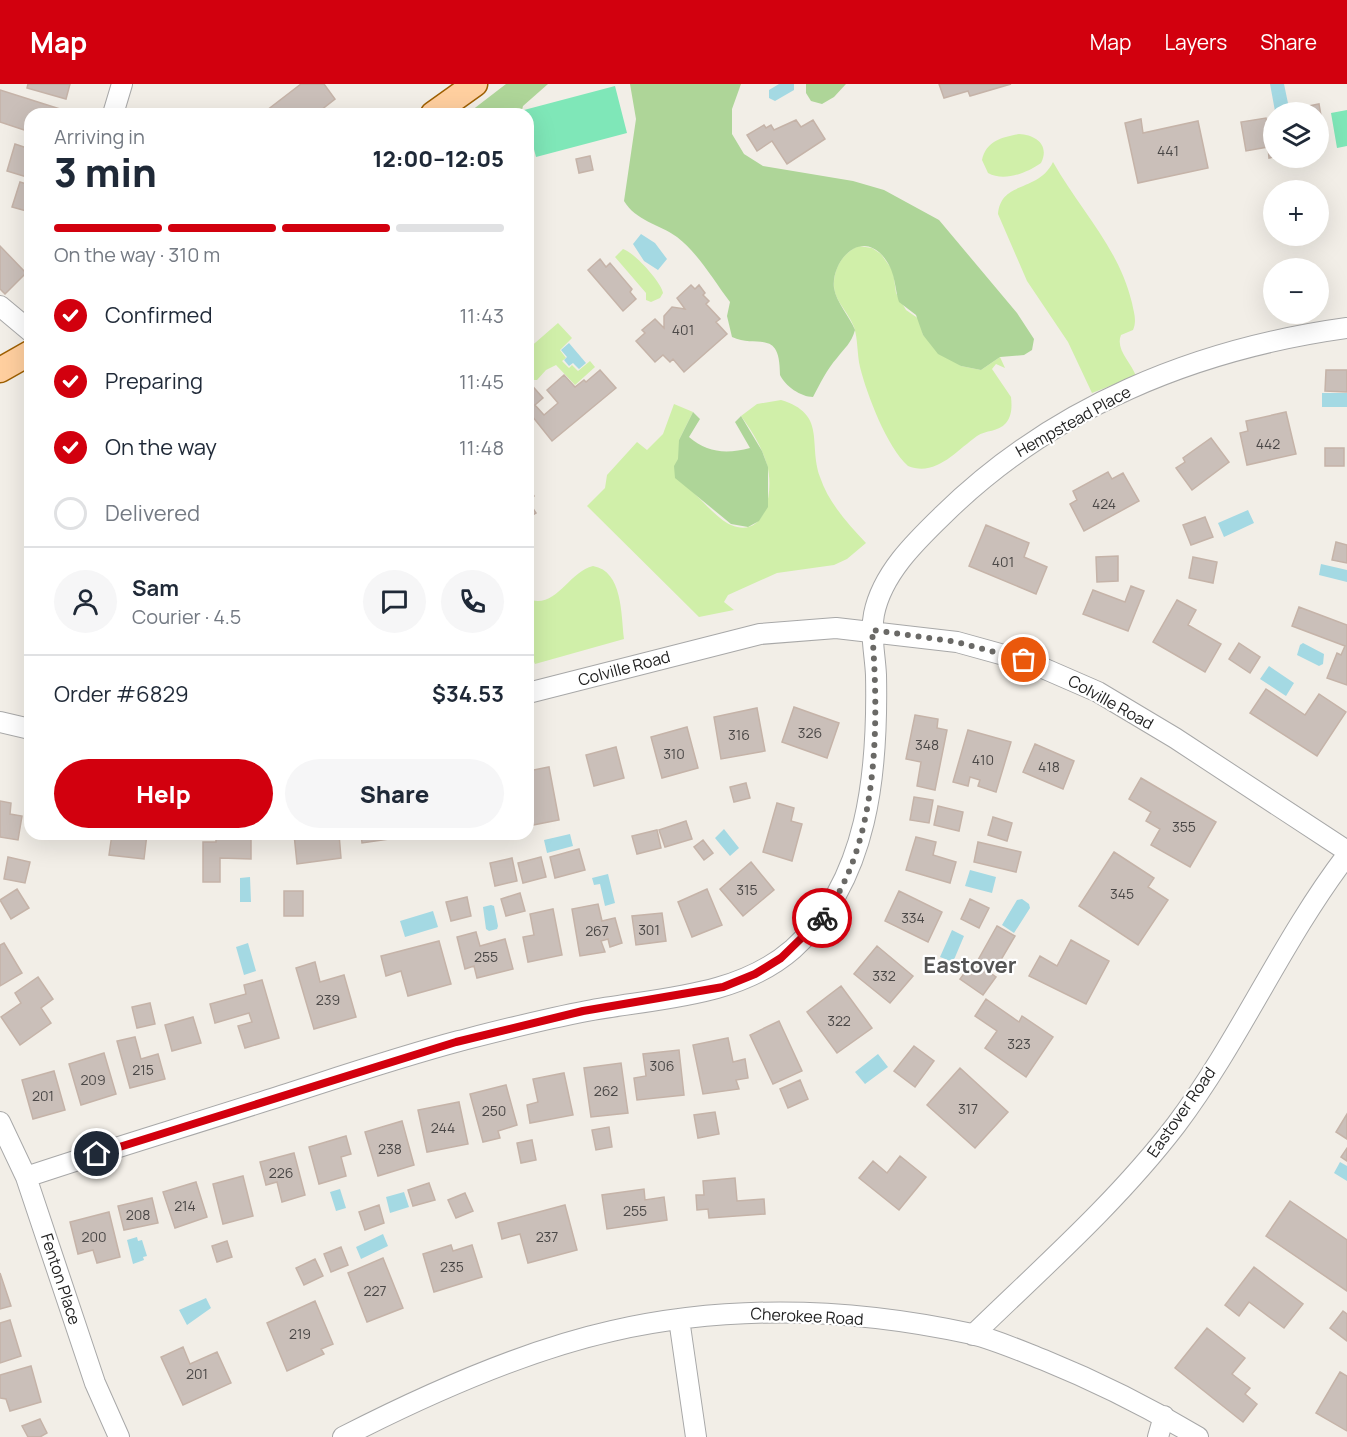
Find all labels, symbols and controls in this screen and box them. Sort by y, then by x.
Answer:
text: Map [30,23,87,61]
text: Map [1090,28,1131,56]
text: Layers [1164,28,1227,56]
text: Share [1260,28,1317,56]
map controls [1263,102,1329,324]
button: layers [1263,102,1329,168]
text: Arriving in [54,123,145,150]
house number: 441 [1157,141,1179,160]
text: 12:00–12:05 [372,144,504,174]
text: 3 min [54,145,157,199]
button: + [1263,180,1329,246]
text: On the way · 310 m [54,241,220,268]
button: − [1263,258,1329,324]
icon: check [54,299,87,332]
text: Confirmed [105,300,213,330]
text: 11:43 [460,302,504,329]
house number: 401 [672,320,694,339]
icon: check [54,365,87,398]
text: Preparing [105,366,203,396]
text: 11:45 [459,368,504,395]
street label: Hempstead Place [1011,380,1135,462]
icon: check [54,431,87,464]
text: On the way [105,432,217,462]
text: 11:48 [459,434,504,461]
house number: 442 [1256,434,1280,453]
house number: 424 [1092,494,1116,513]
text: Delivered [105,498,200,528]
house number: 401 [992,552,1014,571]
button: person [54,570,117,633]
button: chat [363,570,426,633]
button: phone [441,570,504,633]
text: Sam [132,573,179,603]
text: Courier · 4.5 [132,603,241,630]
pin [998,634,1049,685]
icon: bag [1007,643,1040,676]
street label: Colville Road [576,645,672,691]
street label: Colville Road [1064,669,1158,735]
text: Order #6829 [54,679,189,709]
text: $34.53 [432,679,504,709]
house number: 326 [798,723,822,742]
house number: 316 [728,725,750,744]
house number: 348 [915,735,939,754]
house number: 310 [663,744,685,763]
house number: 410 [972,750,994,769]
house number: 418 [1038,757,1060,776]
button: Help [54,759,273,828]
button: Share [285,759,504,828]
house number: 355 [1172,817,1196,836]
house number: 315 [736,880,758,899]
house number: 345 [1110,884,1134,903]
courier [792,888,852,948]
icon: bike [806,902,839,935]
house number: 334 [901,908,925,927]
house number: 301 [638,920,660,939]
house number: 267 [585,921,609,940]
house number: 255 [474,947,498,966]
district label: Eastover [923,950,1017,980]
house number: 332 [872,966,896,985]
house number: 239 [316,990,340,1009]
house number: 322 [827,1011,851,1030]
house number: 323 [1007,1034,1031,1053]
house number: 306 [650,1056,674,1075]
house number: 215 [132,1060,154,1079]
street label: Eastover Road [1142,1062,1220,1162]
house number: 209 [80,1070,106,1089]
house number: 262 [594,1081,618,1100]
house number: 201 [32,1086,54,1105]
house number: 317 [958,1099,978,1118]
house number: 250 [482,1101,506,1120]
house number: 244 [431,1118,455,1137]
pin [71,1128,122,1179]
icon: home [80,1137,113,1170]
house number: 238 [378,1139,402,1158]
house number: 226 [269,1163,293,1182]
house number: 214 [174,1196,196,1215]
house number: 255 [623,1201,647,1220]
house number: 208 [126,1205,150,1224]
house number: 200 [81,1227,107,1246]
house number: 237 [536,1227,558,1246]
street label: Fenton Place [36,1230,86,1328]
house number: 235 [440,1257,464,1276]
house number: 227 [364,1281,387,1300]
street label: Cherokee Road [750,1302,864,1330]
house number: 219 [289,1324,311,1343]
house number: 201 [186,1364,208,1383]

